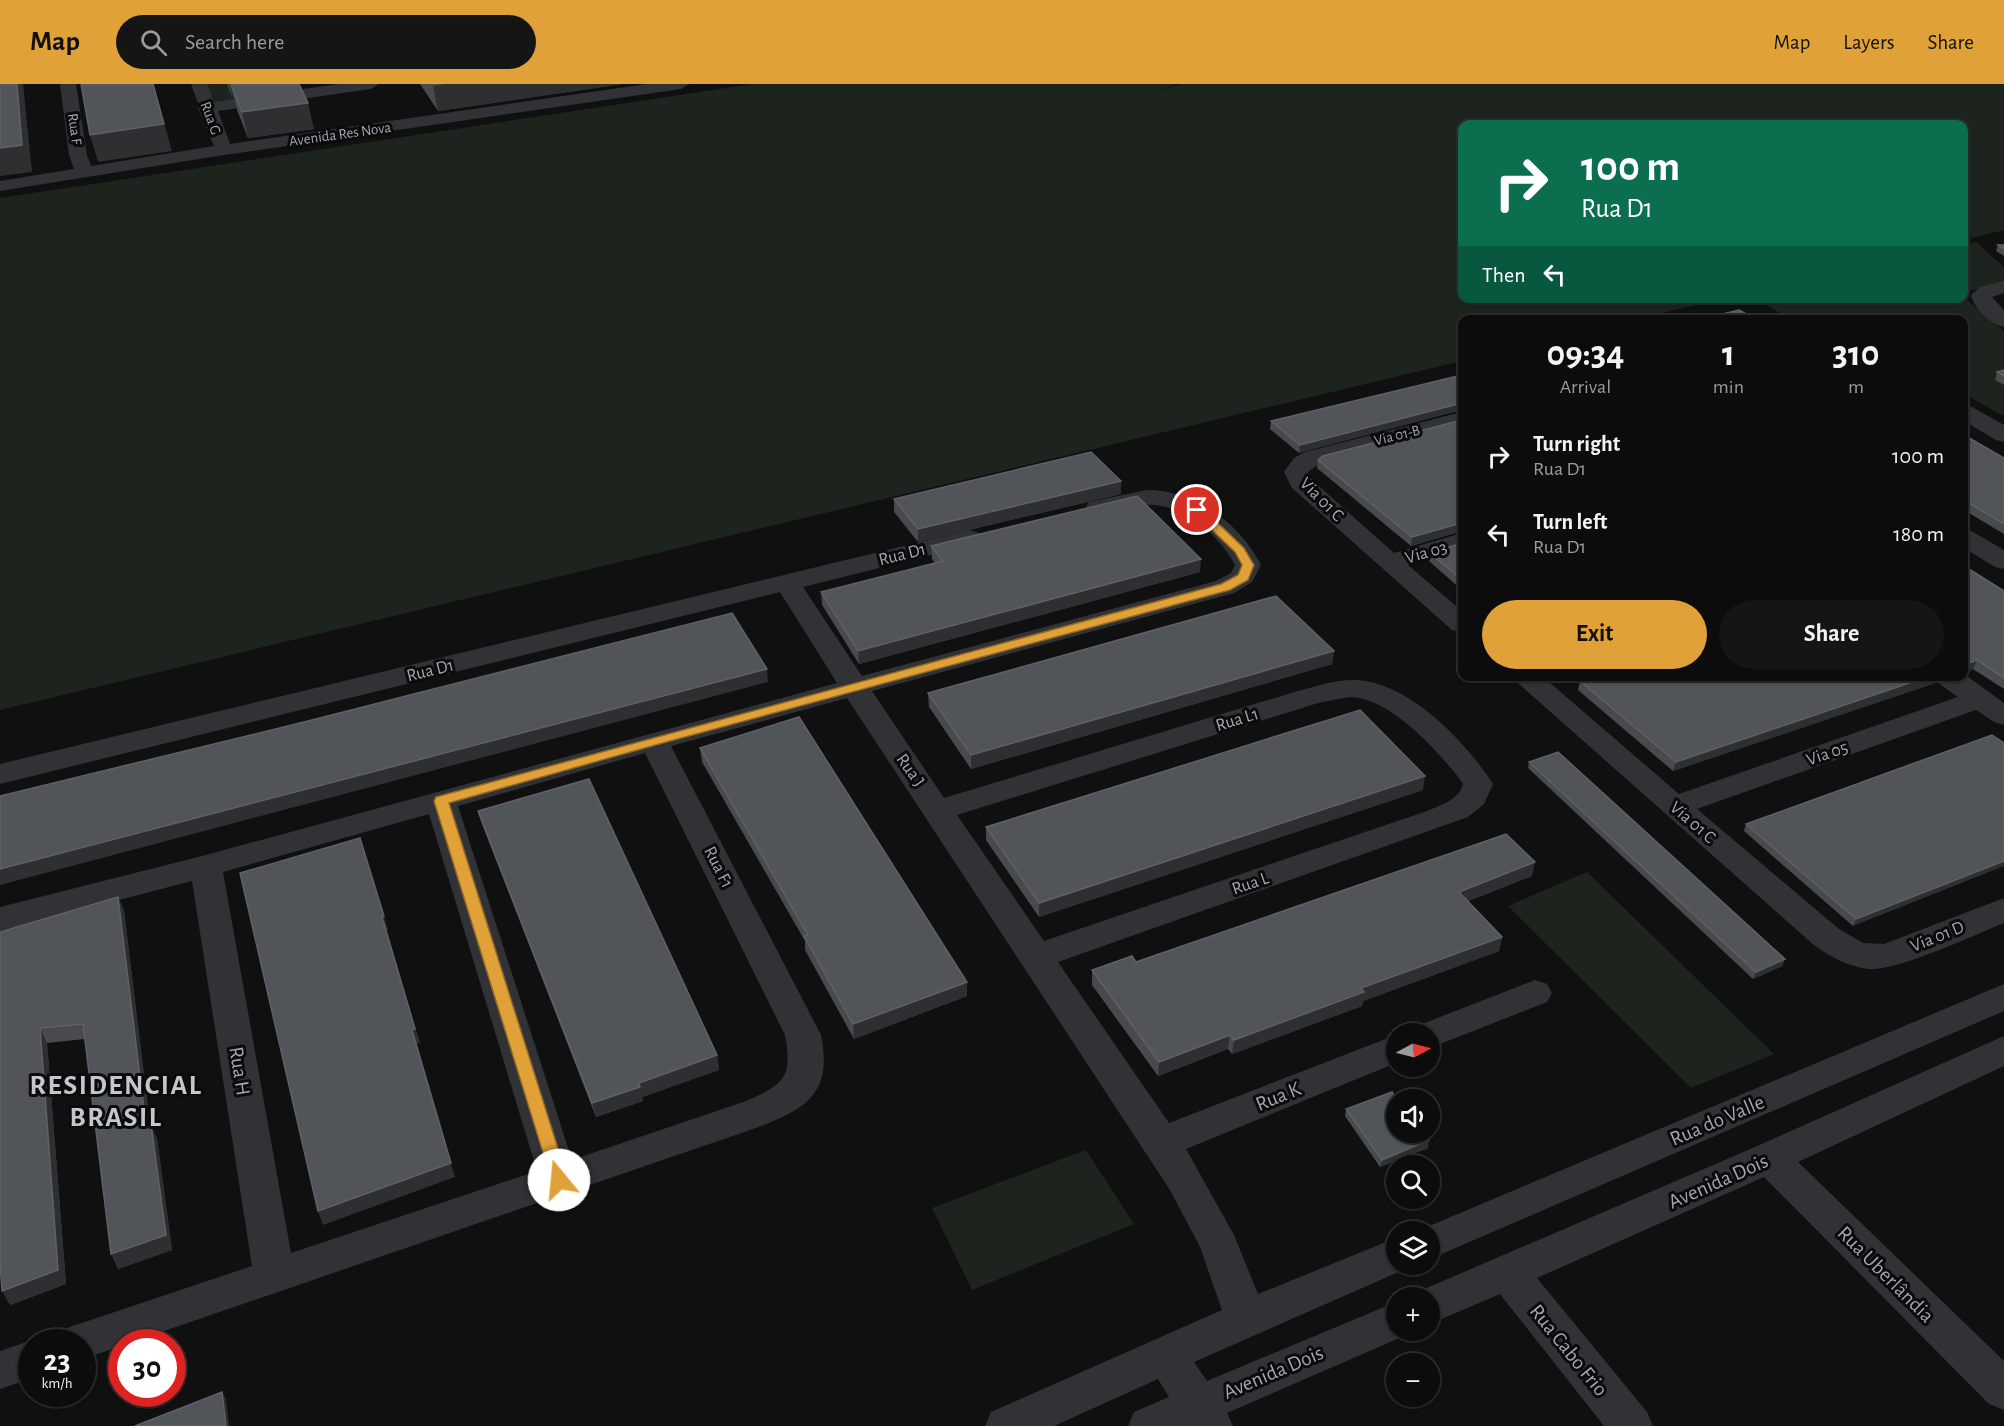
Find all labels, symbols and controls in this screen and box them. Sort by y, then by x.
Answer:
search box [116,15,536,69]
icon: search [137,26,170,59]
text: Map [30,28,80,56]
text: Search here [185,31,284,53]
text: Map [1774,32,1810,53]
text: Layers [1843,32,1894,53]
text: Share [1927,32,1974,53]
street label: Rua G [198,100,223,137]
street label: Rua F [65,112,84,146]
street label: Avenida Res Nova [288,120,392,149]
icon: right [1482,144,1560,222]
text: 100 m [1581,146,1680,188]
text: Rua D1 [1581,195,1653,222]
icon: left [1538,258,1571,291]
text: Then [1482,264,1526,286]
text: 09:34 [1546,336,1624,372]
text: 1 [1722,336,1735,372]
text: 310 [1832,336,1880,372]
text: Arrival [1560,377,1611,397]
text: min [1713,377,1744,397]
text: m [1848,377,1864,397]
street label: Via 01-B [1373,423,1422,448]
text: Turn right [1533,433,1620,455]
icon: right [1482,440,1515,473]
text: 100 m [1892,445,1944,467]
text: Rua D1 [1533,459,1586,479]
street label: Via 01 C [1296,474,1347,525]
pin [1171,484,1222,535]
icon: arrive [1180,493,1213,526]
text: Turn left [1533,511,1607,533]
icon: left [1482,518,1515,551]
text: 180 m [1893,523,1944,545]
text: Rua D1 [1533,537,1586,557]
street label: Via 03 [1403,538,1449,568]
street label: Rua D1 [877,540,928,569]
button: Exit [1482,600,1707,669]
button: Share [1719,600,1944,669]
street label: Rua D1 [405,656,456,685]
street label: Rua L1 [1214,705,1261,735]
street label: Via 05 [1804,738,1851,769]
street label: Rua J [893,751,928,790]
street label: Via 01 C [1666,798,1719,847]
street label: Rua F1 [700,844,736,891]
street label: Rua L [1230,869,1272,899]
street label: Via 01 D [1908,918,1967,956]
north arrow [1386,1023,1440,1077]
map controls [1386,1023,1440,1407]
street label: Rua H [225,1045,254,1097]
district label: RESIDENCIAL BRASIL [30,1072,202,1132]
street label: Rua K [1253,1078,1304,1115]
button: sound [1386,1089,1440,1143]
street label: Rua do Valle [1667,1091,1767,1150]
position arrow [527,1148,591,1212]
street label: Avenida Dois [1665,1150,1771,1213]
button: search [1386,1155,1440,1209]
button: layers [1386,1221,1440,1275]
street label: Rua Uberlândia [1833,1222,1938,1327]
button: + [1386,1287,1440,1341]
street label: Rua Cabo Frio [1526,1301,1612,1400]
speed limit sign: 30 [108,1329,186,1407]
street label: Avenida Dois [1220,1342,1326,1403]
text: 23 [43,1346,71,1376]
button: − [1386,1353,1440,1407]
text: km/h [42,1376,72,1391]

